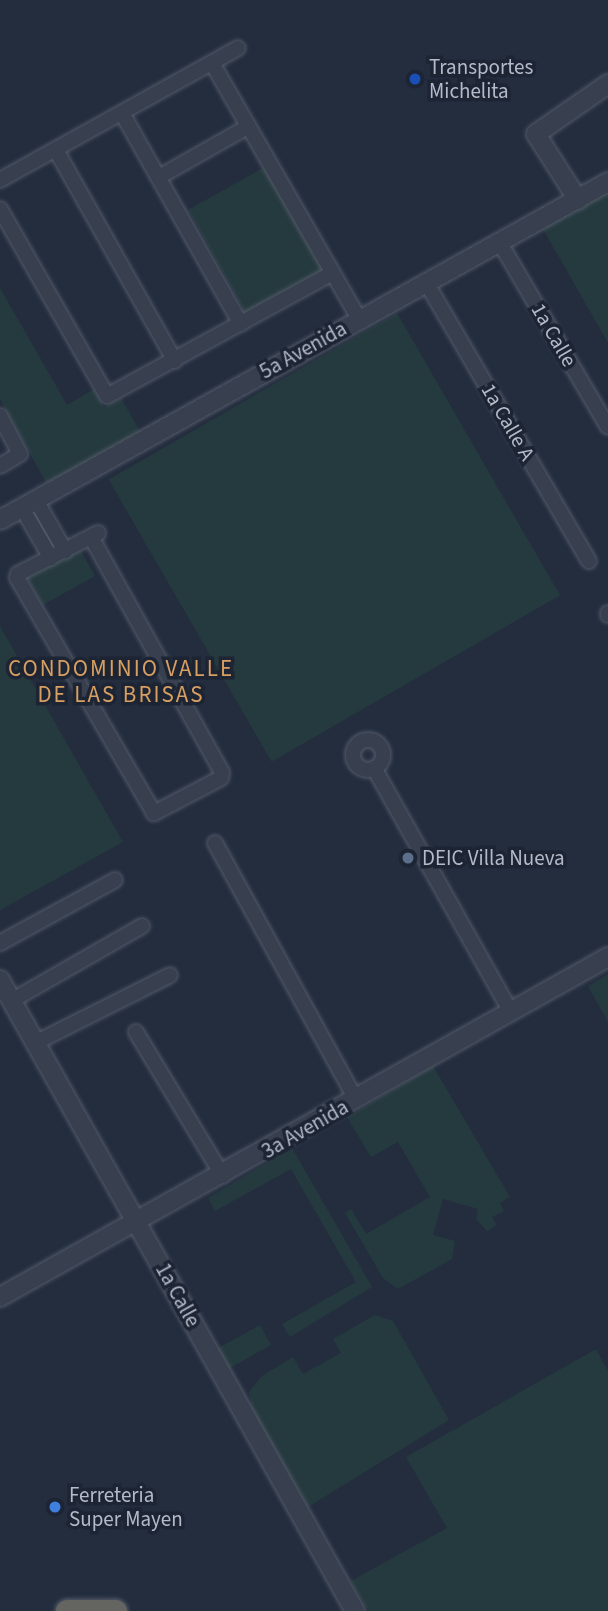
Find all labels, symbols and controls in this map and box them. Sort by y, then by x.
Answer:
place label: Transportes Michelita [429,54,533,104]
marker: Transportes Michelita [407,71,423,87]
street label: 1a Calle [526,299,582,371]
street label: 5a Avenida [255,316,351,384]
street label: 1a Calle A [476,379,540,465]
district label: CONDOMINIO VALLE DE LAS BRISAS [10,655,232,709]
place label: DEIC Villa Nueva [422,845,565,871]
marker: DEIC Villa Nueva [400,850,416,866]
street label: 3a Avenida [257,1094,353,1164]
street label: 1a Calle [150,1259,206,1331]
place label: Ferreteria Super Mayen [69,1482,183,1532]
marker: Ferreteria Super Mayen [47,1499,63,1515]

